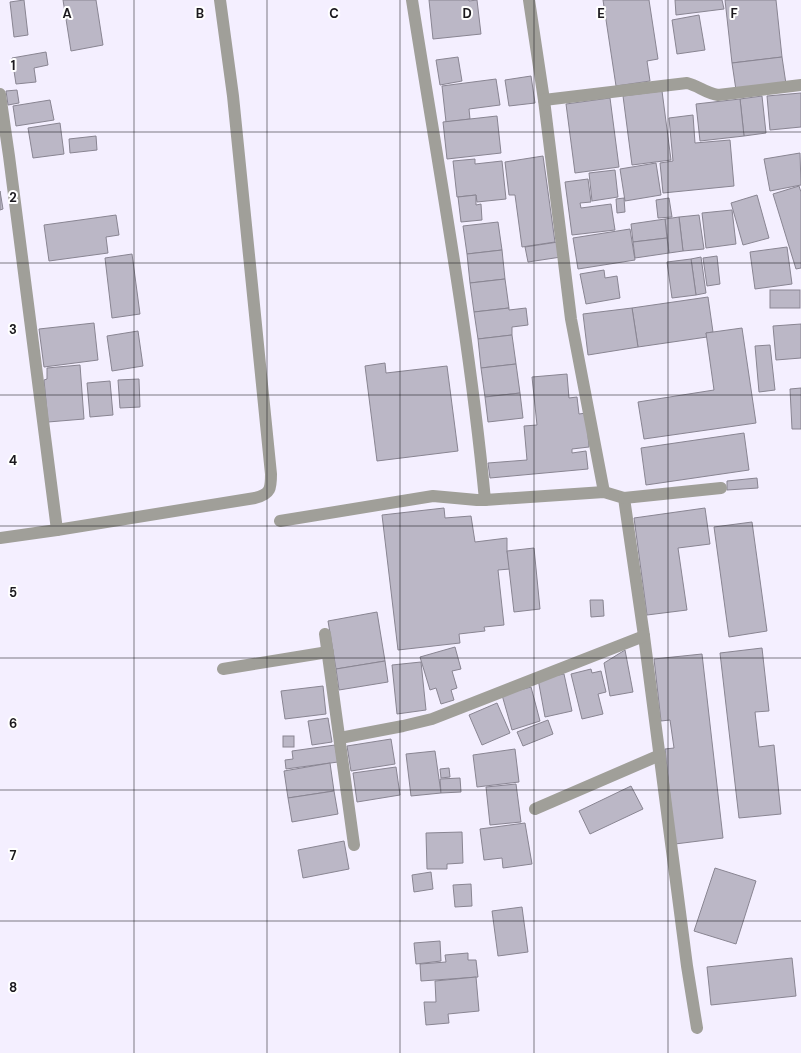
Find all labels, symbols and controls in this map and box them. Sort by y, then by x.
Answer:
text: A [62,5,72,22]
text: B [196,5,204,22]
text: C [329,5,339,22]
text: D [462,5,472,22]
text: E [597,5,605,22]
text: F [730,5,738,22]
text: 1 [11,57,15,74]
text: 2 [9,189,17,206]
text: 3 [9,321,17,338]
text: 4 [9,452,17,469]
text: 5 [9,584,17,601]
text: 6 [9,715,17,732]
text: 7 [10,847,17,864]
text: 8 [9,979,17,996]

